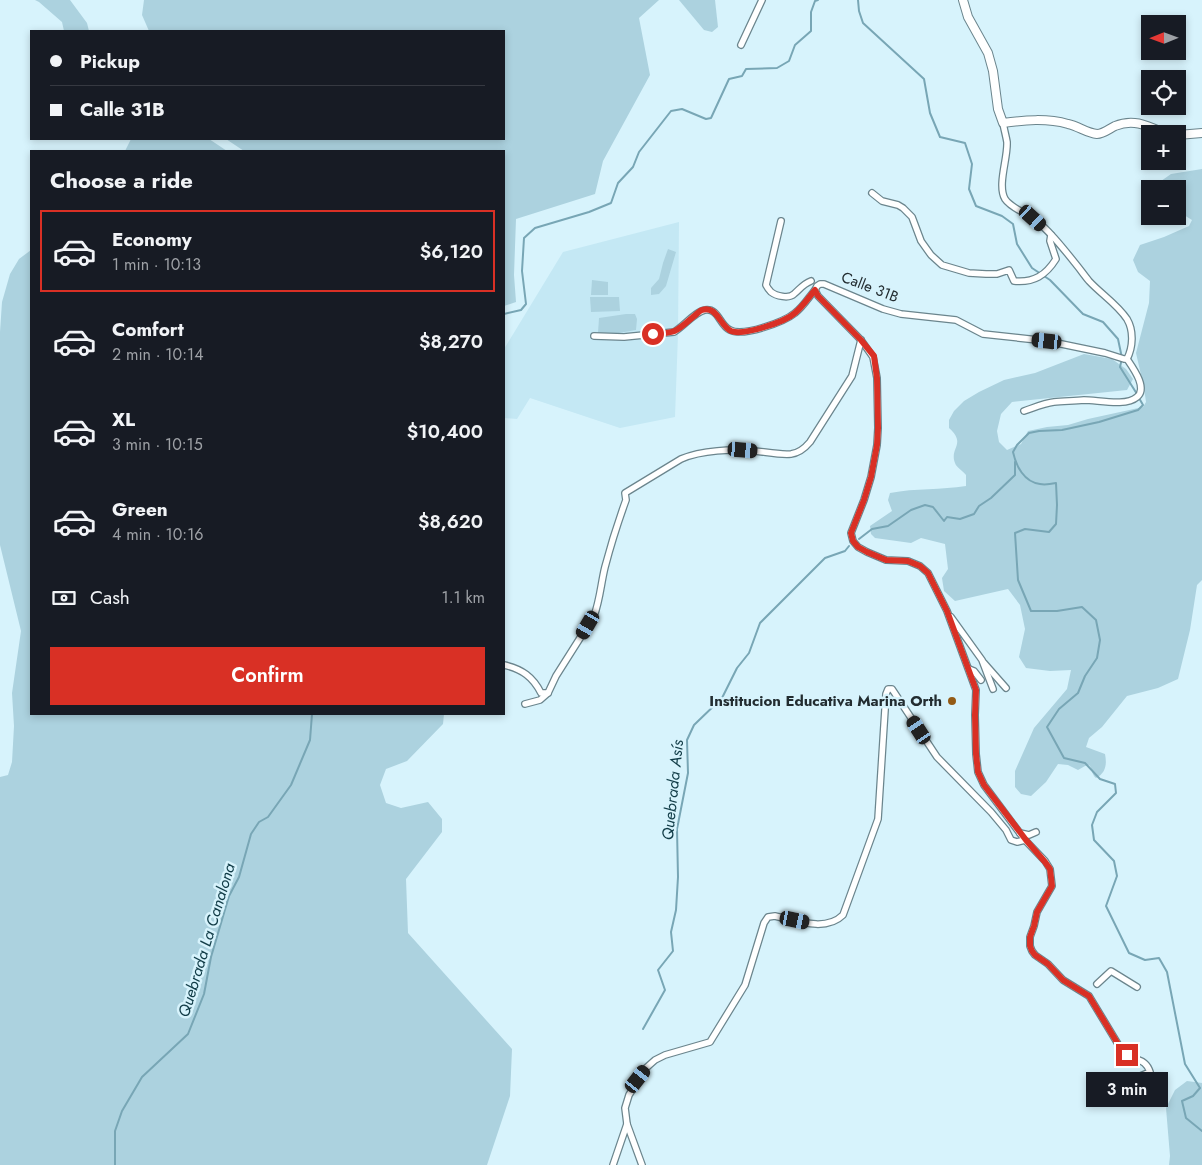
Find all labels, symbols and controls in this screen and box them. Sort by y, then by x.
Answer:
north arrow [1141,15,1186,60]
map controls [1141,15,1186,225]
text: Pickup [80,48,140,75]
button: locate [1141,70,1186,115]
text: Calle 31B [80,96,165,123]
button: + [1141,125,1186,170]
text: Choose a ride [50,164,193,196]
button: − [1141,180,1186,225]
car [1016,202,1049,234]
text: Economy [112,226,192,253]
icon: car [52,229,97,274]
text: $6,120 [420,238,483,265]
text: 1 min · 10:13 [112,253,201,276]
street label: Calle 31B [838,266,902,308]
text: Comfort [112,316,184,343]
icon: car [52,319,97,364]
route start [642,323,664,345]
text: $8,270 [419,328,483,355]
car [1031,332,1062,350]
text: 2 min · 10:14 [112,343,203,366]
text: XL [112,406,135,433]
icon: car [52,409,97,454]
text: $10,400 [407,418,483,445]
text: 3 min · 10:15 [112,433,203,456]
car [727,441,758,459]
text: Green [112,496,168,523]
icon: car [52,499,97,544]
text: $8,620 [418,508,483,535]
text: 4 min · 10:16 [112,523,204,546]
icon: cash [50,584,78,612]
text: Cash [90,584,130,611]
text: 1.1 km [441,586,485,609]
car [574,608,601,642]
button: Confirm [50,647,485,705]
place label: Institucion Educativa Marina Orth [709,690,942,712]
marker: Institucion Educativa Marina Orth [946,695,958,707]
car [904,713,933,747]
water label: Quebrada Asís [656,738,689,841]
water label: Quebrada La Canalona [172,860,241,1020]
car [778,910,811,930]
route end [1116,1044,1138,1066]
car [622,1063,653,1095]
callout: 3 min [1086,1072,1168,1108]
text: 3 min [1107,1078,1147,1101]

